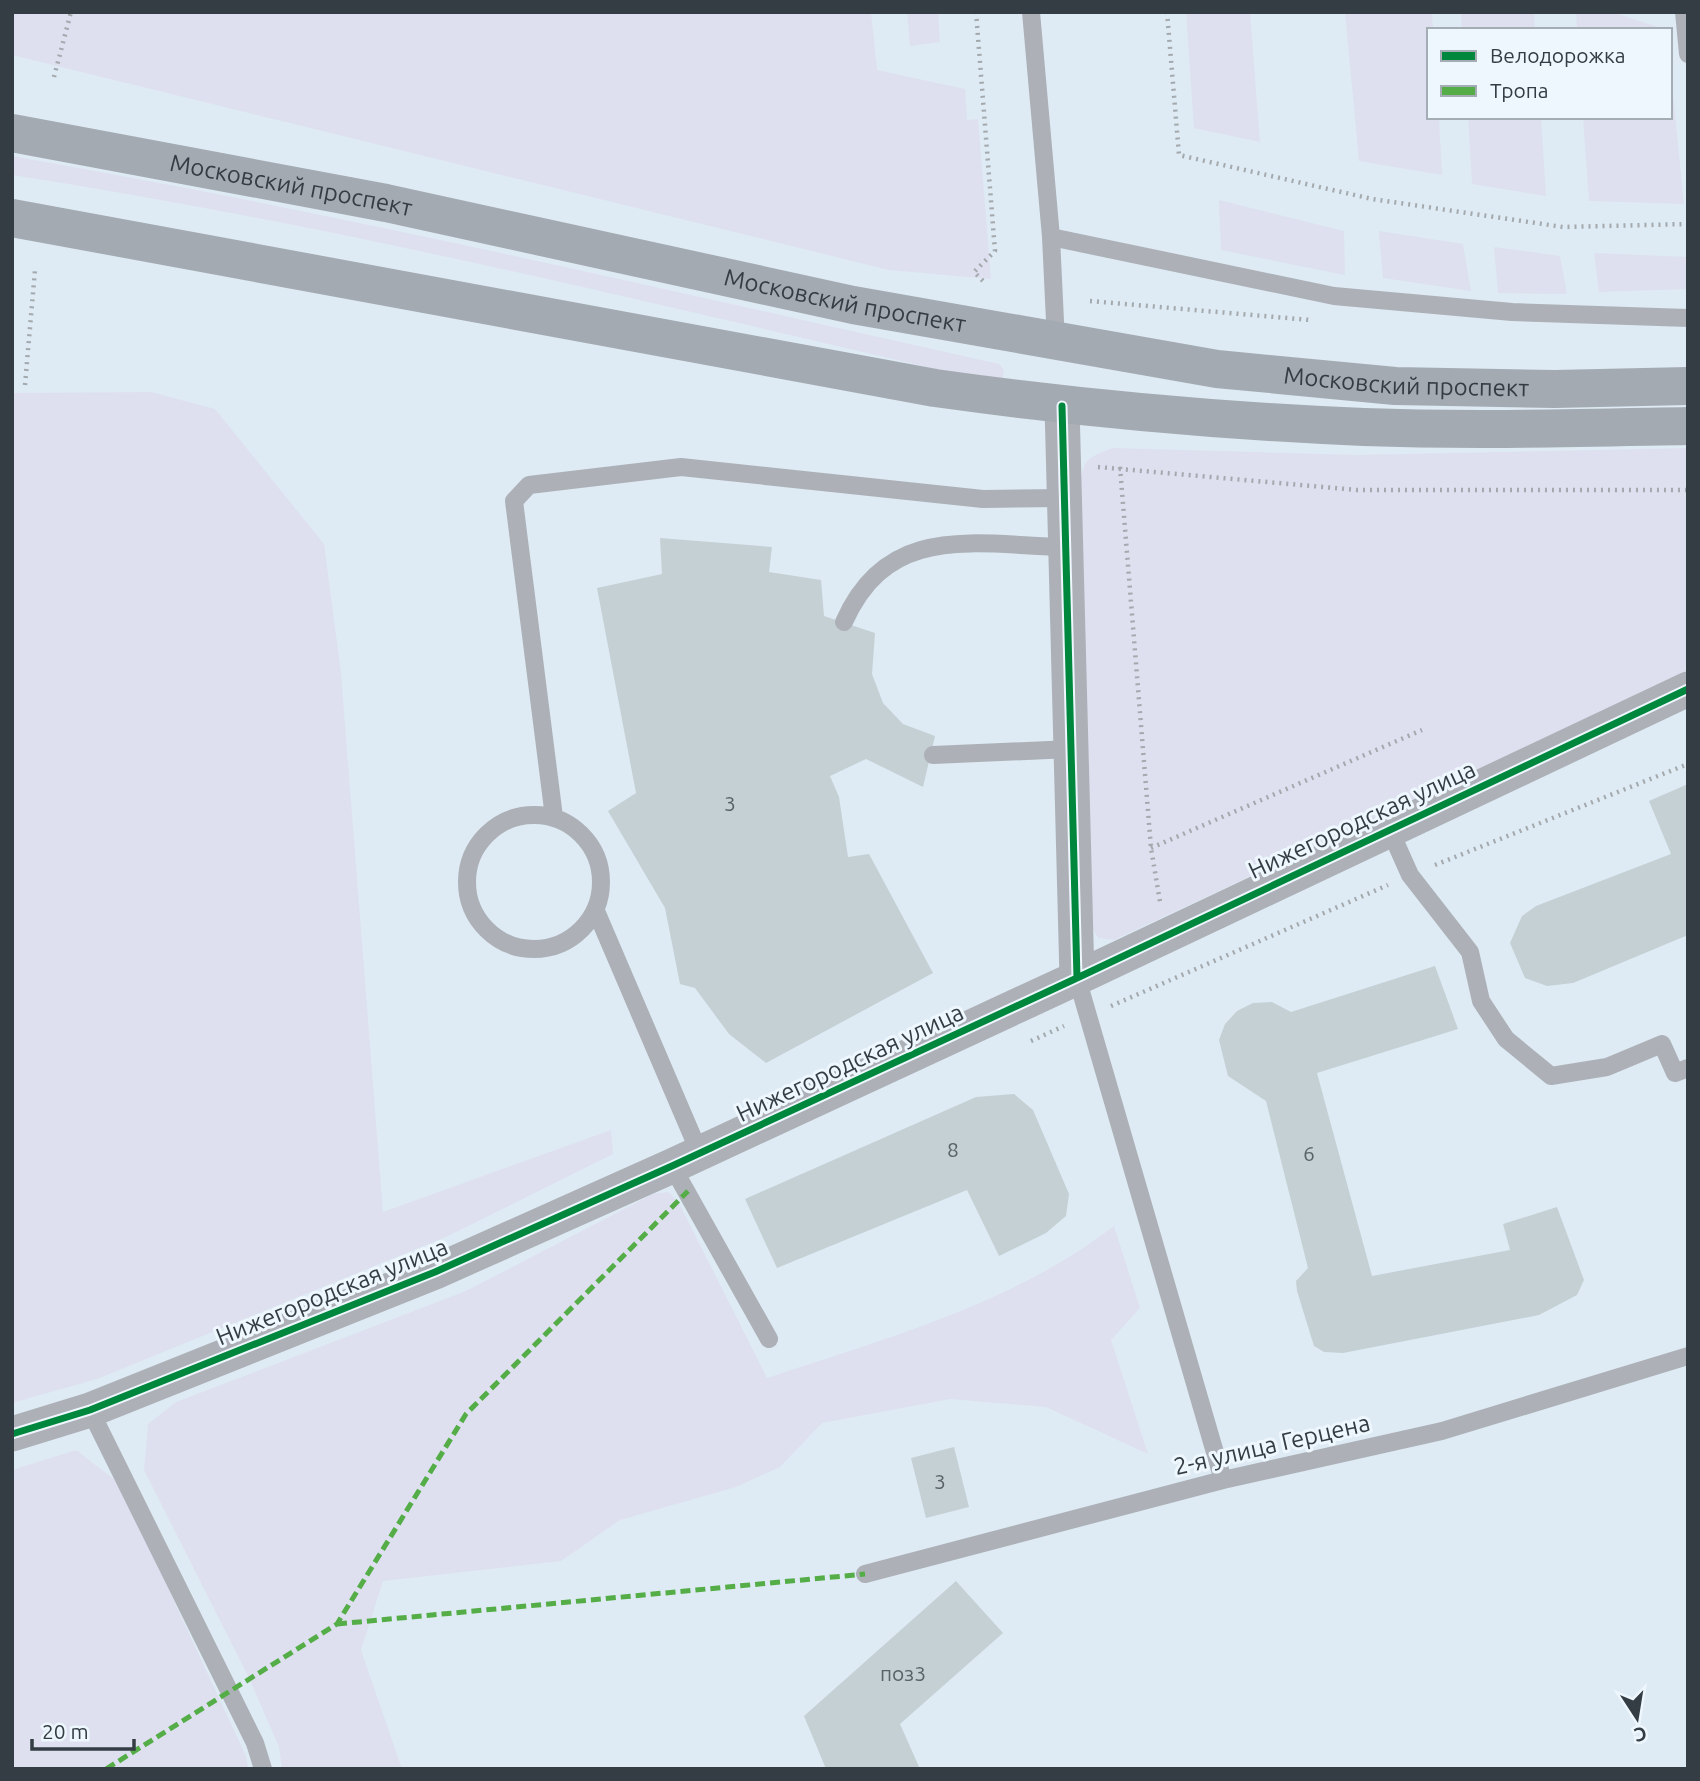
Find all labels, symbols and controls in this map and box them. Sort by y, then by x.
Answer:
legend [1427,28,1672,119]
text: Велодорожка [1490,43,1626,67]
text: Тропа [1490,78,1549,102]
street label: Московский проспект [168,149,415,221]
street label: Московский проспект [722,263,968,338]
street label: Московский проспект [1282,361,1530,402]
street label: Нижегородская улица [1244,755,1480,884]
house number: 3 [724,791,736,815]
street label: Нижегородская улица [732,998,968,1127]
house number: 8 [947,1137,959,1161]
house number: 6 [1303,1141,1315,1165]
street label: Нижегородская улица [212,1233,452,1350]
street label: 2-я улица Герцена [1171,1409,1373,1480]
house number: 3 [934,1469,946,1493]
house number: поз3 [880,1661,926,1685]
north arrow [1602,1683,1672,1753]
scale bar [32,1708,133,1752]
text: 20 m [42,1719,89,1743]
text: С [1632,1723,1649,1747]

